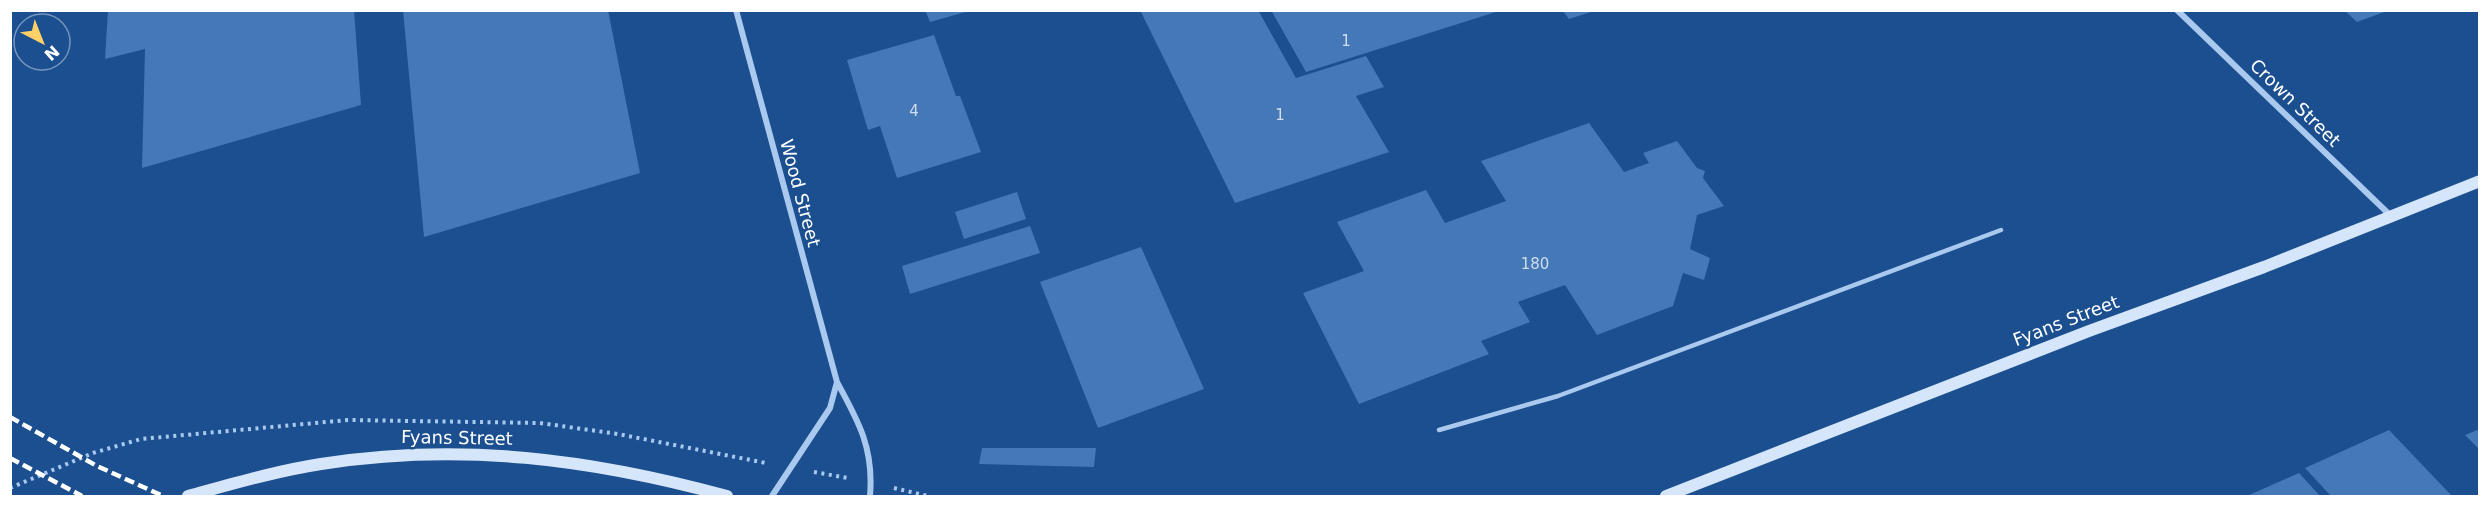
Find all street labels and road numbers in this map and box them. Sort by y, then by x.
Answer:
street label: Crown Street [2246,54,2345,151]
street label: Wood Street [776,137,825,249]
street label: Fyans Street [2010,291,2122,350]
street label: Fyans Street [401,426,513,449]

